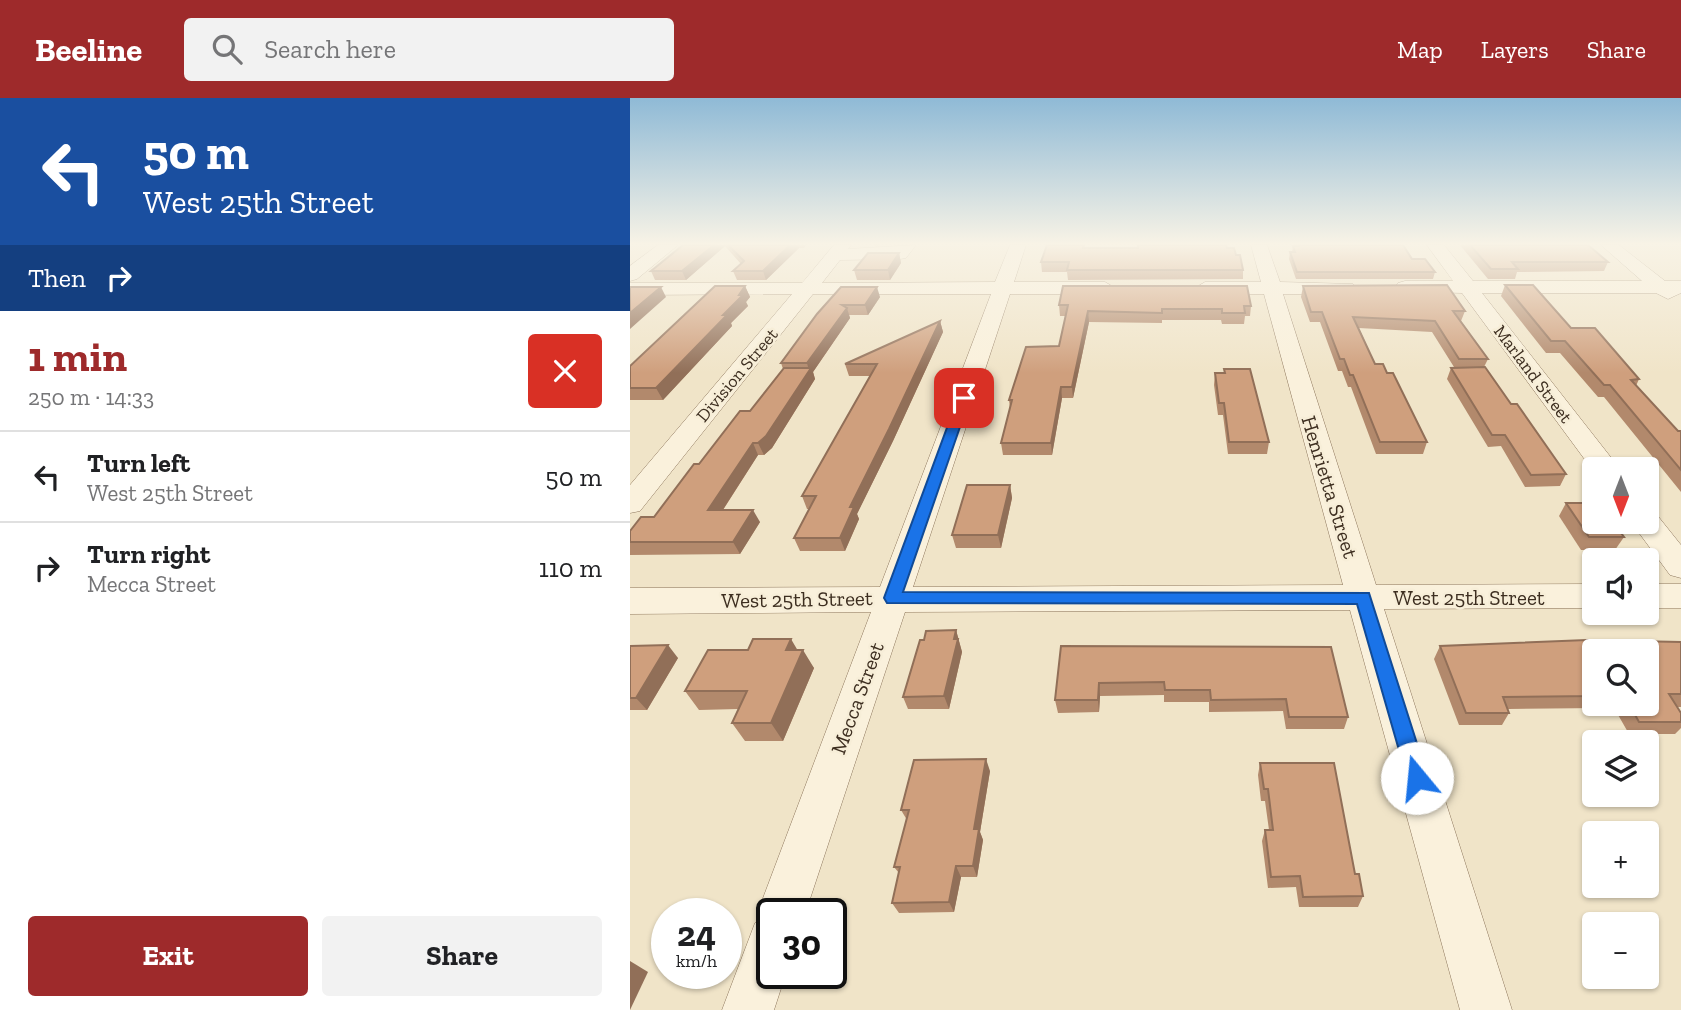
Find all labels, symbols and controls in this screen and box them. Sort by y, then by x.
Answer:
search box [184,18,674,81]
text: Beeline [35,30,142,69]
icon: search [208,30,246,68]
text: Search here [264,33,396,65]
text: Map [1397,35,1443,64]
text: Layers [1481,35,1549,64]
text: Share [1587,35,1646,64]
text: 50 m [143,123,249,182]
icon: left [28,126,119,217]
text: West 25th Street [143,183,374,221]
icon: right [100,259,138,297]
text: Then [28,262,86,294]
street label: Marland Street [1489,321,1577,428]
street label: Division Street [691,323,783,426]
text: 1 min [28,331,127,382]
button: close [528,334,602,408]
pin [934,368,994,428]
icon: arrive [945,379,983,417]
text: 250 m · 14:33 [28,383,154,411]
street label: Henrietta Street [1296,413,1364,561]
text: Turn left [87,447,190,479]
north arrow [1582,457,1659,534]
map controls [1582,457,1659,989]
icon: left [28,458,66,496]
text: 50 m [545,461,602,493]
text: West 25th Street [87,479,253,507]
text: Turn right [87,538,210,570]
button: sound [1582,548,1659,625]
icon: right [28,549,66,587]
text: 110 m [539,552,602,584]
text: Mecca Street [87,570,216,598]
street label: West 25th Street [721,585,873,613]
street label: West 25th Street [1393,585,1545,610]
street label: Mecca Street [825,638,889,758]
button: search [1582,639,1659,716]
button: layers [1582,730,1659,807]
position arrow [1380,741,1454,815]
button: + [1582,821,1659,898]
speed limit sign: 30 [756,898,847,989]
button: − [1582,912,1659,989]
text: 24 [677,913,716,955]
button: Exit [28,916,308,996]
button: Share [322,916,602,996]
text: km/h [676,950,717,972]

